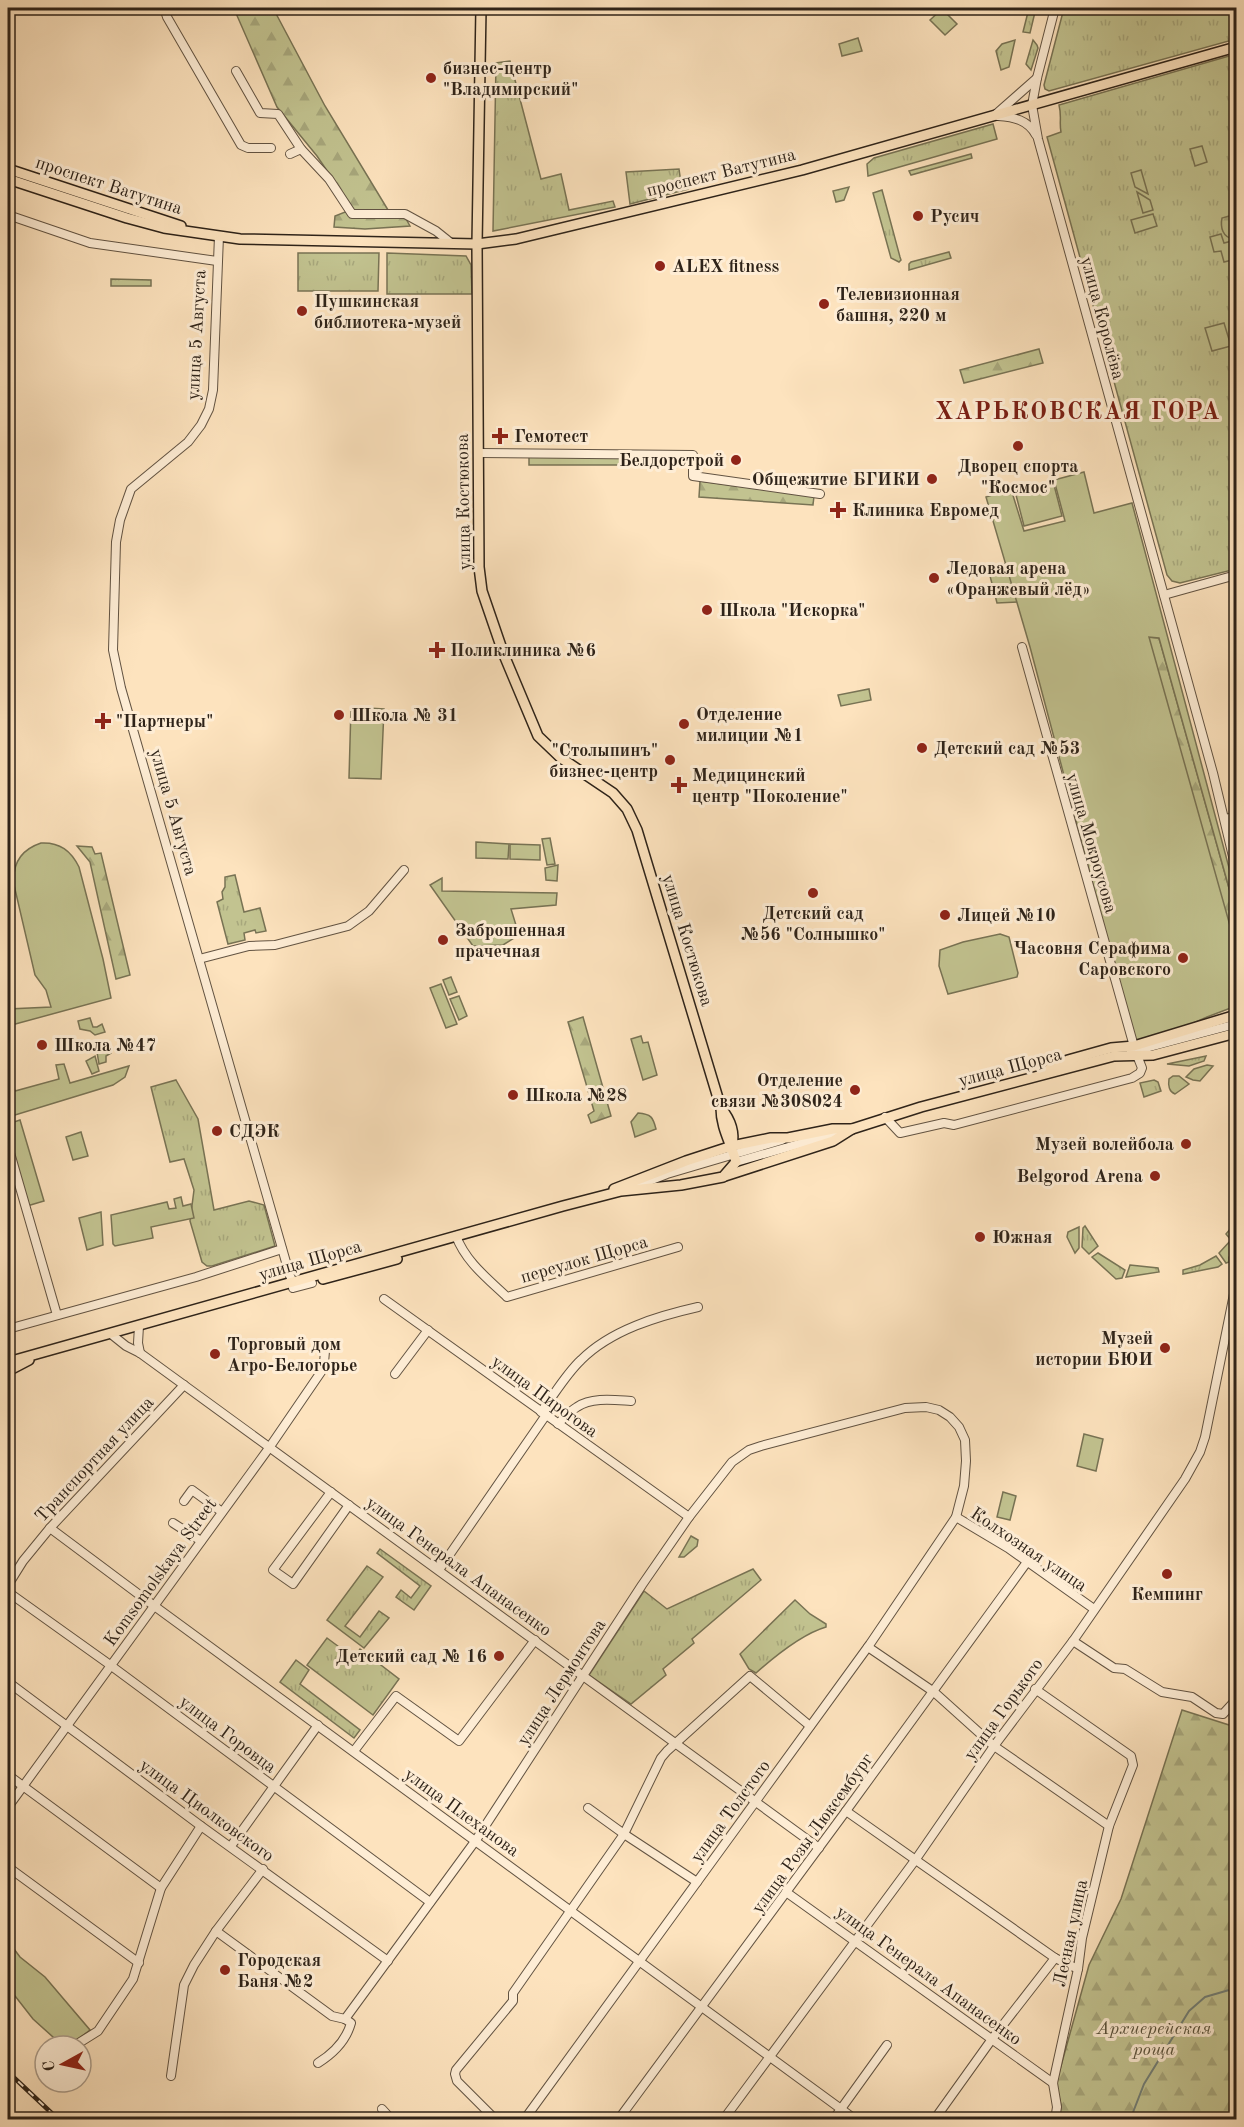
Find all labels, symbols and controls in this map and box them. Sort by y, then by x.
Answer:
place label: бизнес-центр "Владимирский" [443,60,578,99]
marker: бизнес-центр "Владимирский" [424,71,438,85]
street label: проспект Ватутина [645,146,798,200]
street label: проспект Ватутина [33,154,184,218]
place label: Русич [930,208,979,226]
marker: Русич [911,209,925,223]
street label: улица Королёва [1077,255,1127,382]
place label: ALEX fitness [672,258,780,276]
marker: ALEX fitness [653,259,667,273]
street label: улица 5 Августа [185,269,209,401]
place label: Телевизионная башня, 220 м [836,286,960,325]
place label: Пушкинская библиотека-музей [314,293,461,332]
marker: Телевизионная башня, 220 м [817,297,831,311]
marker: Пушкинская библиотека-музей [295,304,309,318]
district label: ХАРЬКОВСКАЯ ГОРА [935,401,1221,425]
marker: Гемотест [491,427,509,445]
place label: Гемотест [514,428,589,446]
street label: улица Костюкова [454,433,474,571]
marker: Дворец спорта "Космос" [1011,439,1025,453]
place label: Белдорстрой [619,452,724,470]
marker: Белдорстрой [729,453,743,467]
place label: Дворец спорта "Космос" [958,458,1078,497]
place label: Общежитие БГИКИ [752,471,920,489]
marker: Общежитие БГИКИ [925,472,939,486]
marker: Клиника Евромед [829,501,847,519]
place label: Клиника Евромед [852,502,999,520]
place label: Ледовая арена «Оранжевый лёд» [946,560,1091,599]
marker: Ледовая арена «Оранжевый лёд» [927,571,941,585]
place label: Школа "Искорка" [719,602,865,620]
marker: Школа "Искорка" [700,603,714,617]
marker: Поликлиника №6 [428,641,446,659]
place label: Поликлиника №6 [450,642,596,660]
place label: Отделение милиции №1 [696,706,803,745]
place label: Школа № 31 [351,707,458,725]
marker: Школа № 31 [332,708,346,722]
marker: "Партнеры" [94,712,112,730]
place label: "Партнеры" [116,713,213,731]
marker: Отделение милиции №1 [677,717,691,731]
place label: Детский сад №53 [934,740,1080,758]
marker: Детский сад №53 [915,741,929,755]
place label: "Столыпинъ" бизнес-центр [549,742,658,781]
street label: улица 5 Августа [146,747,200,878]
marker: "Столыпинъ" бизнес-центр [663,753,677,767]
place label: Медицинский центр "Поколение" [692,767,848,806]
street label: улица Мокроусова [1062,771,1120,916]
marker: Медицинский центр "Поколение" [670,776,688,794]
street label: улица Костюкова [658,872,716,1008]
marker: Детский сад №56 "Солнышко" [806,886,820,900]
place label: Детский сад №56 "Солнышко" [741,905,885,944]
place label: Лицей №10 [957,907,1056,925]
marker: Лицей №10 [938,908,952,922]
place label: Заброшенная прачечная [455,922,566,961]
marker: Заброшенная прачечная [436,933,450,947]
place label: Часовня Серафима Саровского [1013,940,1171,979]
marker: Часовня Серафима Саровского [1176,951,1190,965]
place label: Школа №47 [54,1037,156,1055]
marker: Школа №47 [35,1038,49,1052]
street label: улица Щорса [957,1046,1064,1090]
place label: Отделение связи №308024 [711,1072,843,1111]
marker: Отделение связи №308024 [848,1083,862,1097]
place label: Школа №28 [525,1087,627,1105]
marker: Школа №28 [506,1088,520,1102]
place label: СДЭК [229,1123,279,1141]
marker: СДЭК [210,1124,224,1138]
place label: Музей волейбола [1035,1136,1174,1154]
marker: Музей волейбола [1179,1137,1193,1151]
place label: Belgorod Arena [1016,1168,1143,1186]
marker: Belgorod Arena [1148,1169,1162,1183]
place label: Южная [992,1229,1052,1247]
marker: Южная [973,1230,987,1244]
street label: переулок Щорса [519,1233,650,1287]
street label: улица Щорса [257,1238,364,1284]
place label: Музей истории БЮИ [1035,1330,1153,1369]
place label: Торговый дом Агро-Белогорье [227,1336,358,1375]
marker: Музей истории БЮИ [1158,1341,1172,1355]
marker: Торговый дом Агро-Белогорье [208,1347,222,1361]
street label: улица Пирогова [488,1352,601,1441]
street label: Транспортная улица [32,1393,158,1526]
street label: улица Генерала Апанасенко [362,1494,555,1640]
street label: Komsomolskaya Street [101,1495,220,1650]
street label: Колхозная улица [967,1504,1090,1595]
marker: Кемпинг [1160,1567,1174,1581]
place label: Кемпинг [1131,1586,1203,1604]
street label: улица Лермонтова [514,1616,609,1749]
place label: Детский сад № 16 [336,1648,487,1666]
marker: Детский сад № 16 [492,1649,506,1663]
street label: улица Горького [961,1655,1047,1764]
street label: улица Горовца [176,1693,279,1777]
street label: улица Розы Люксембург [749,1750,877,1917]
street label: улица Циолковского [136,1756,277,1866]
street label: улица Толстого [688,1757,774,1866]
street label: улица Плеханова [401,1765,522,1860]
street label: Лесная улица [1051,1878,1091,1989]
street label: улица Генерала Апанасенко [832,1903,1025,2049]
place label: Городская Баня №2 [237,1952,321,1991]
marker: Городская Баня №2 [218,1963,232,1977]
park label: Архиерейская роща [1096,2020,1212,2059]
north arrow [33,2034,93,2094]
text: С [41,2059,59,2072]

